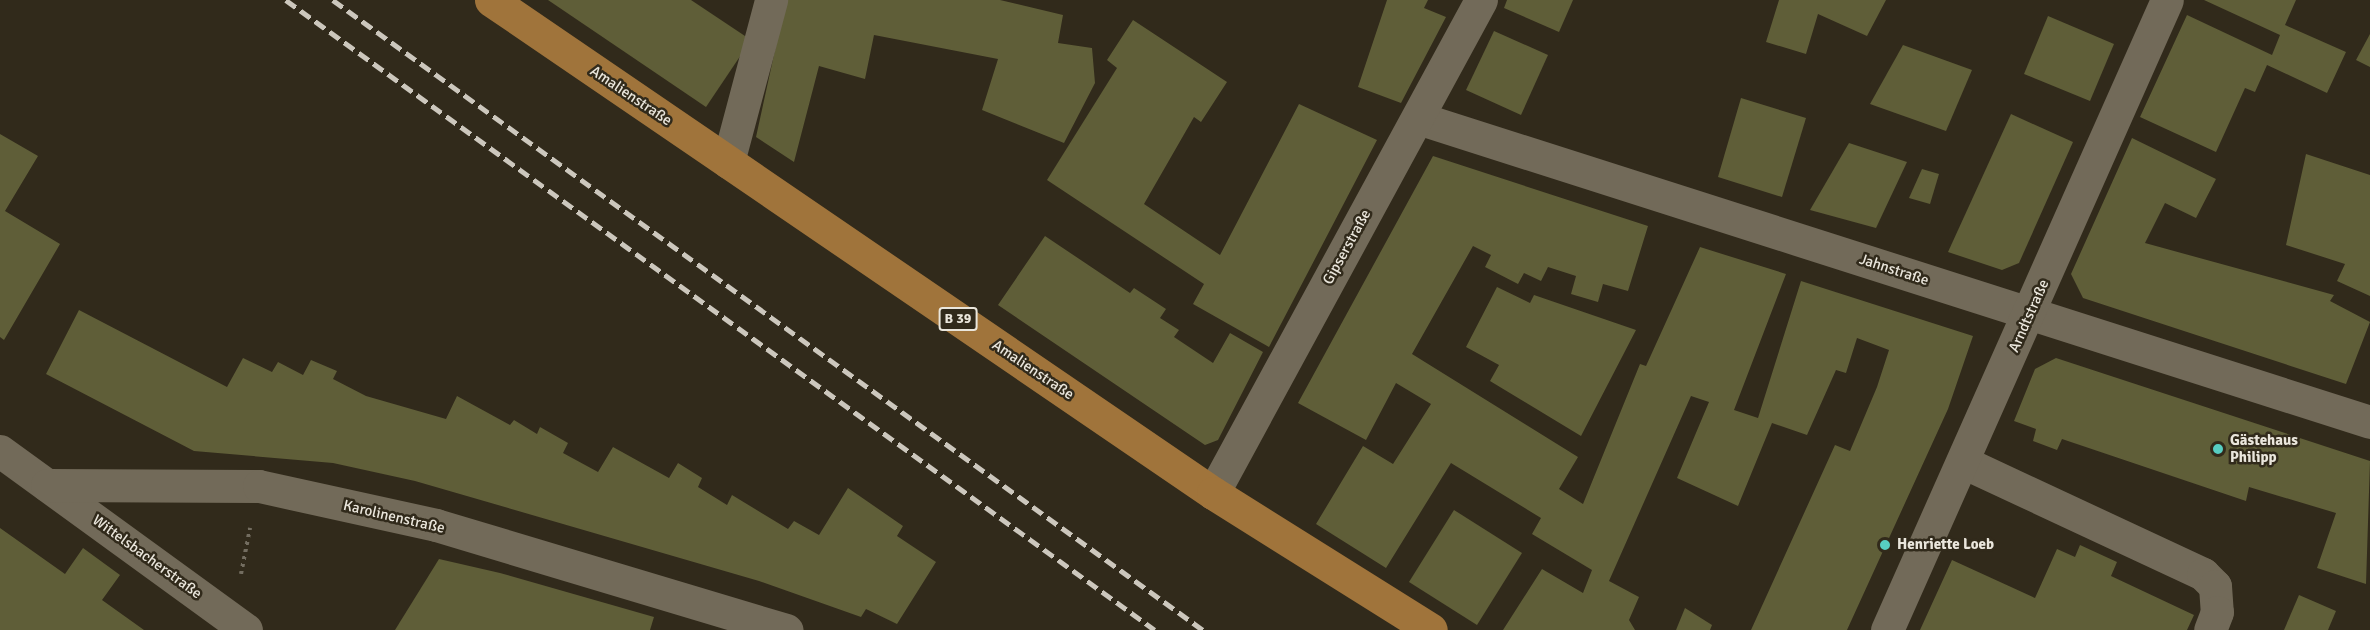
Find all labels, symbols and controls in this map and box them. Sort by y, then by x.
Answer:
street label: Amalienstraße [587,62,675,130]
street label: Gipserstraße [1319,206,1375,288]
street label: Jahnstraße [1857,250,1931,290]
street label: Arndtstraße [2005,277,2053,355]
road number: B 39 [938,308,978,330]
street label: Amalienstraße [989,336,1077,404]
place label: Gästehaus Philipp [2230,431,2298,466]
marker: Gästehaus Philipp [2211,442,2225,456]
street label: Karolinenstraße [342,497,446,537]
street label: Wittelsbacherstraße [89,511,205,603]
place label: Henriette Loeb [1897,536,1994,554]
marker: Henriette Loeb [1878,538,1892,552]

